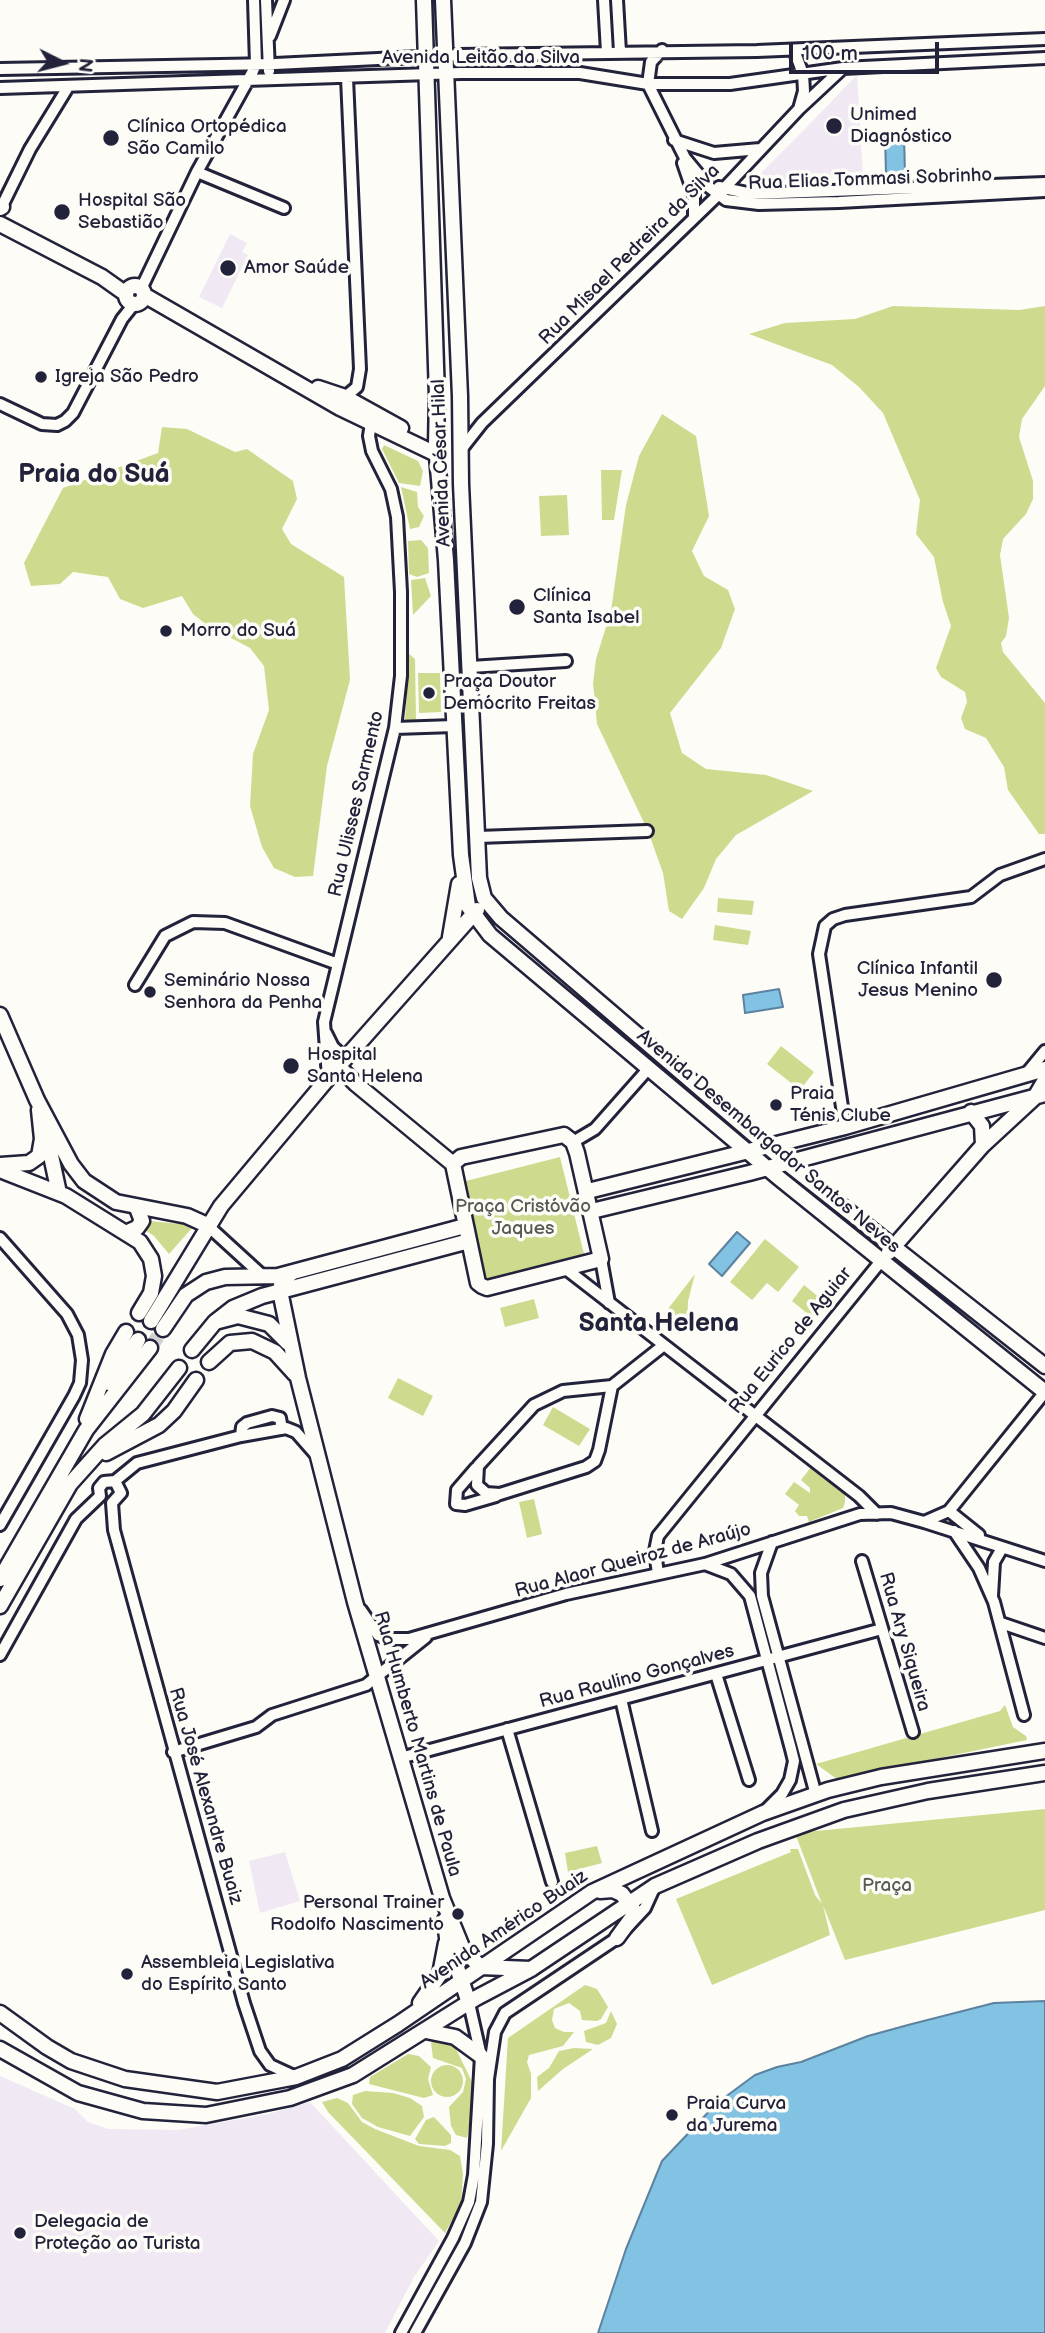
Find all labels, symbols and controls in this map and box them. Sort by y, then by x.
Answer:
north arrow [28,28,98,98]
scale bar [793,28,944,72]
text: 100 m [802,41,858,66]
street label: Avenida Leitão da Silva [382,47,580,69]
text: N [72,57,97,74]
place label: Unimed Diagnóstico [850,104,952,148]
place label: Clínica Ortopédica São Camilo [127,116,287,160]
marker: Unimed Diagnóstico [824,116,844,136]
marker: Clínica Ortopédica São Camilo [101,128,121,148]
street label: Rua Misael Pedreira da Silva [535,160,725,350]
street label: Rua Elias Tommasi Sobrinho [748,164,992,196]
place label: Hospital São Sebastião [78,190,186,234]
marker: Hospital São Sebastião [52,202,72,222]
place label: Amor Saúde [244,257,349,279]
marker: Amor Saúde [218,258,238,278]
place label: Igreja São Pedro [55,366,199,388]
marker: Igreja São Pedro [33,369,49,385]
street label: Avenida César Hilal [428,379,456,547]
district label: Praia do Suá [18,459,170,491]
place label: Clínica Santa Isabel [533,585,639,629]
marker: Clínica Santa Isabel [507,597,527,617]
place label: Morro do Suá [180,620,296,642]
marker: Morro do Suá [158,623,174,639]
place label: Praça Doutor Demócrito Freitas [443,671,596,715]
marker: Praça Doutor Demócrito Freitas [421,685,437,701]
street label: Rua Ulisses Sarmento [325,709,389,899]
place label: Clínica Infantil Jesus Menino [857,958,978,1002]
place label: Seminário Nossa Senhora da Penha [164,970,322,1014]
marker: Clínica Infantil Jesus Menino [984,970,1004,990]
marker: Seminário Nossa Senhora da Penha [142,984,158,1000]
street label: Avenida Desembargador Santos Neves [632,1025,904,1259]
place label: Hospital Santa Helena [307,1044,423,1088]
marker: Hospital Santa Helena [281,1056,301,1076]
place label: Praia Ténis Clube [790,1083,891,1127]
marker: Praia Ténis Clube [768,1097,784,1113]
park label: Praça Cristóvão Jaques [455,1196,591,1240]
street label: Rua Eurico de Aguiar [725,1263,857,1419]
district label: Santa Helena [579,1308,739,1340]
street label: Rua Alaor Queiroz de Araújo [512,1518,754,1604]
street label: Rua Ary Siqueira [873,1570,935,1714]
street label: Rua Humberto Martins de Paula [368,1609,466,1879]
street label: Rua Raulino Gonçalves [537,1640,737,1714]
street label: Rua José Alexandre Buaiz [163,1685,247,1907]
street label: Avenida Américo Buaiz [416,1865,592,1995]
park label: Praça [862,1875,912,1897]
place label: Personal Trainer Rodolfo Nascimento [270,1892,444,1936]
marker: Personal Trainer Rodolfo Nascimento [450,1906,466,1922]
place label: Assembleia Legislativa do Espírito Santo [141,1952,335,1996]
marker: Assembleia Legislativa do Espírito Santo [119,1966,135,1982]
place label: Praia Curva da Jurema [686,2093,786,2137]
marker: Praia Curva da Jurema [664,2107,680,2123]
place label: Delegacia de Proteção ao Turista [34,2211,200,2255]
marker: Delegacia de Proteção ao Turista [12,2225,28,2241]

